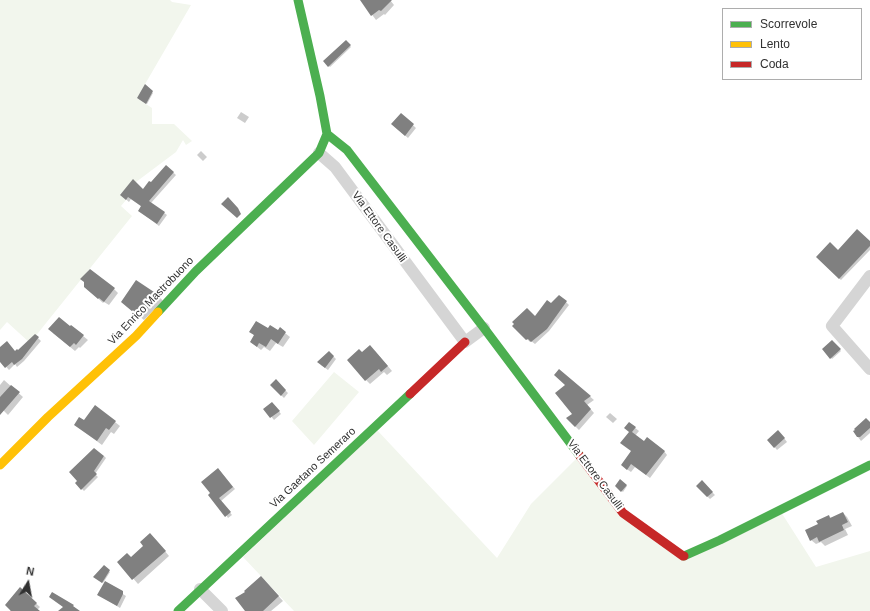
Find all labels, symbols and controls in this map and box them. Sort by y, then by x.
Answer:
legend [722,8,862,80]
text: Scorrevole [760,17,817,31]
text: Lento [760,37,790,51]
text: Coda [760,57,789,71]
street label: Via Ettore Casulli [349,189,409,265]
street label: Via Enrico Mastrobuono [106,254,196,348]
street label: Via Gaetano Semeraro [267,425,359,511]
street label: Via Ettore Casulli [564,437,626,513]
north arrow [8,563,48,603]
text: N [25,565,35,578]

